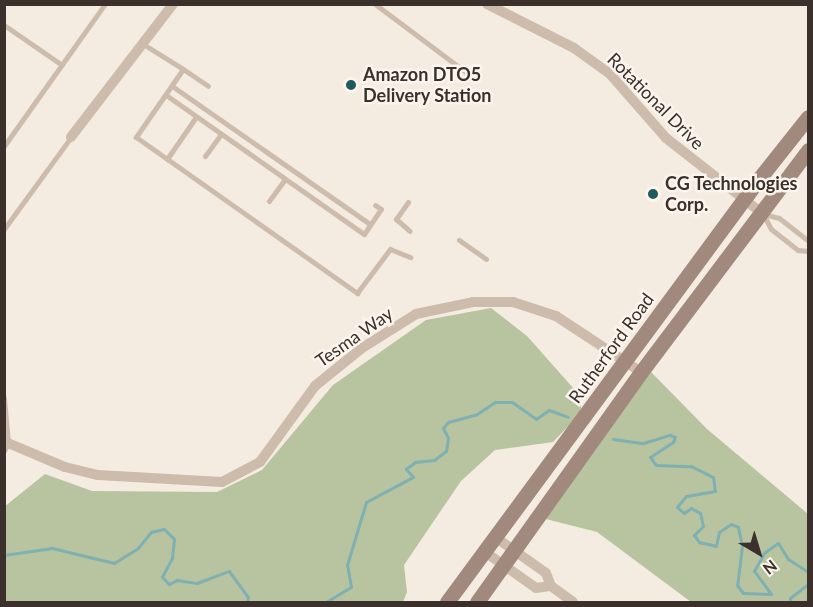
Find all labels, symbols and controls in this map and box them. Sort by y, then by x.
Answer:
street label: Rotational Drive [603,48,709,154]
place label: Amazon DTO5 Delivery Station [363,64,492,106]
marker: Amazon DTO5 Delivery Station [344,78,358,92]
place label: CG Technologies Corp. [665,173,798,216]
marker: CG Technologies Corp. [646,187,660,201]
street label: Rutherford Road [564,289,658,407]
street label: Tesma Way [311,302,397,372]
north arrow [729,523,789,583]
text: N [760,556,781,579]

